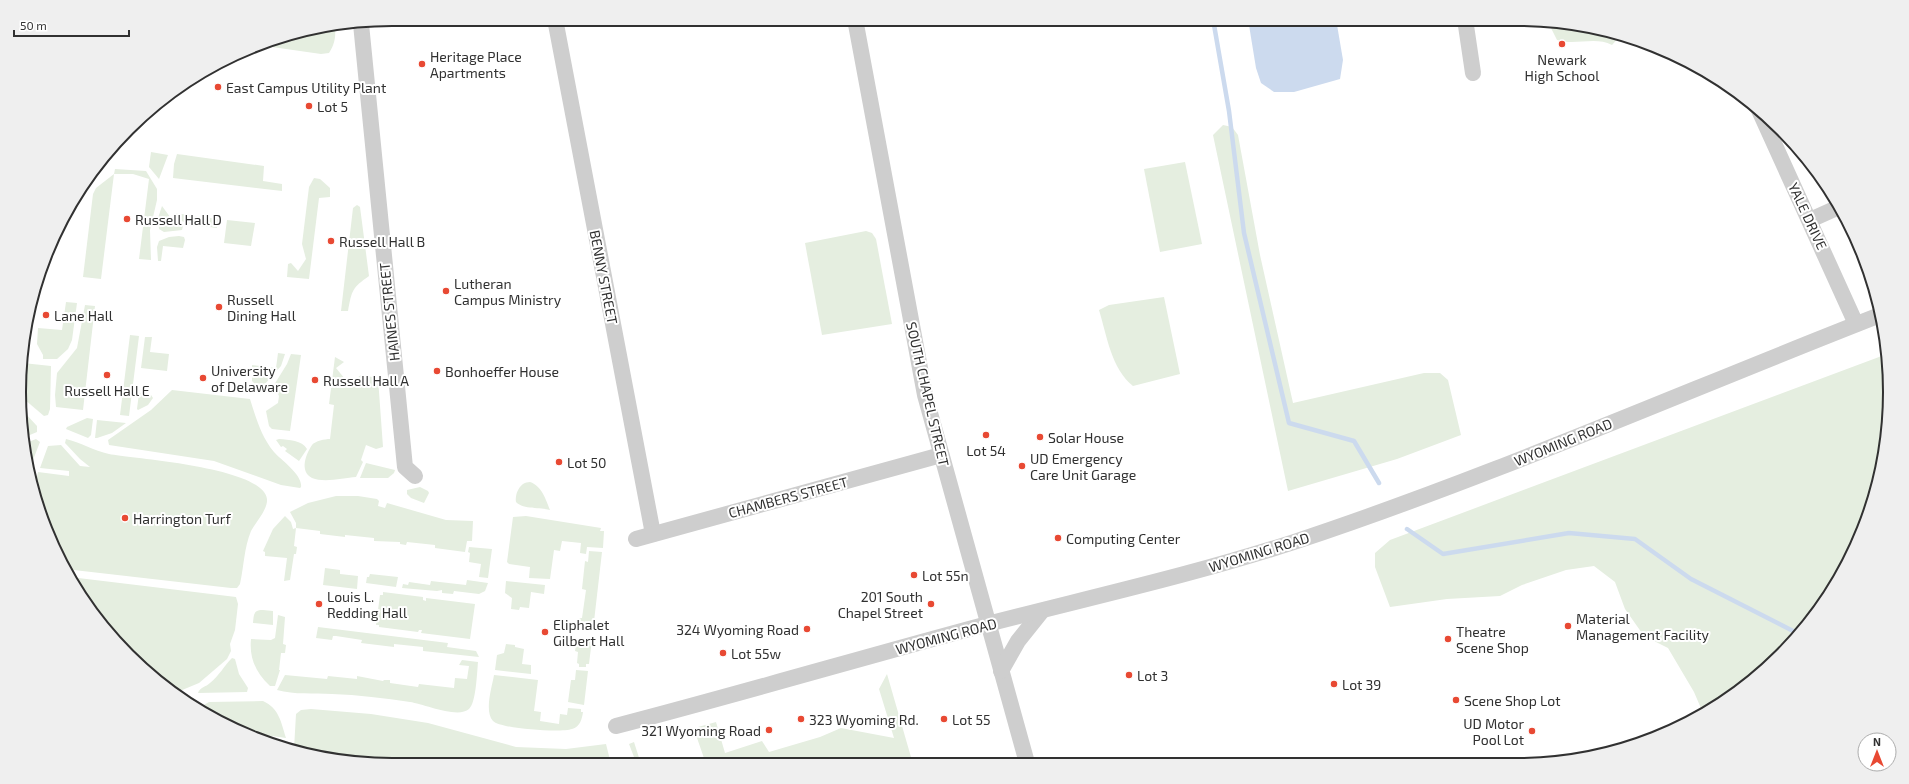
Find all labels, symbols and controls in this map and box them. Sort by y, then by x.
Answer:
scale bar [14,12,129,38]
text: 50 m [20,18,47,32]
marker: Newark High School [1557,39,1567,49]
place label: Heritage Place Apartments [430,48,522,81]
place label: Newark High School [1525,51,1600,84]
marker: Heritage Place Apartments [417,59,427,69]
place label: East Campus Utility Plant [226,79,386,96]
marker: East Campus Utility Plant [213,82,223,92]
place label: Lot 5 [317,98,348,115]
marker: Lot 5 [304,101,314,111]
street label: YALE DRIVE [1785,180,1831,252]
place label: Russell Hall D [135,211,222,228]
marker: Russell Hall D [122,214,132,224]
street label: BENNY STREET [587,229,621,325]
place label: Russell Hall B [339,233,425,250]
marker: Russell Hall B [326,236,336,246]
street label: HAINES STREET [375,262,403,362]
place label: Lutheran Campus Ministry [454,275,562,308]
marker: Lutheran Campus Ministry [441,286,451,296]
place label: Russell Dining Hall [227,291,297,324]
marker: Russell Dining Hall [214,302,224,312]
place label: Lane Hall [54,307,114,324]
marker: Lane Hall [41,310,51,320]
street label: SOUTH CHAPEL STREET [903,320,953,468]
place label: University of Delaware [211,362,288,395]
place label: Bonhoeffer House [445,363,559,380]
marker: Bonhoeffer House [432,366,442,376]
marker: Russell Hall E [102,370,112,380]
place label: Russell Hall A [323,372,409,389]
marker: University of Delaware [198,373,208,383]
marker: Russell Hall A [310,375,320,385]
place label: Russell Hall E [64,382,150,399]
street label: WYOMING ROAD [1512,415,1614,469]
place label: Solar House [1048,429,1124,446]
marker: Lot 54 [981,430,991,440]
marker: Solar House [1035,432,1045,442]
place label: Lot 54 [966,442,1006,459]
place label: UD Emergency Care Unit Garage [1030,450,1136,483]
place label: Lot 50 [567,454,607,471]
marker: Lot 50 [554,457,564,467]
marker: UD Emergency Care Unit Garage [1017,461,1027,471]
street label: CHAMBERS STREET [726,473,850,521]
place label: Harrington Turf [133,510,231,527]
marker: Harrington Turf [120,513,130,523]
street label: WYOMING ROAD [1207,529,1311,575]
place label: Computing Center [1066,530,1181,547]
marker: Computing Center [1053,533,1063,543]
place label: Lot 55n [922,567,969,584]
marker: Lot 55n [909,570,919,580]
place label: Louis L. Redding Hall [327,588,408,621]
place label: 201 South Chapel Street [838,588,923,621]
marker: Louis L. Redding Hall [314,599,324,609]
marker: 201 South Chapel Street [926,599,936,609]
place label: Material Management Facility [1576,610,1710,643]
street label: WYOMING ROAD [894,614,998,658]
place label: Eliphalet Gilbert Hall [553,616,625,649]
place label: 324 Wyoming Road [676,621,799,638]
marker: Material Management Facility [1563,621,1573,631]
place label: Theatre Scene Shop [1456,623,1529,656]
marker: 324 Wyoming Road [802,624,812,634]
marker: Eliphalet Gilbert Hall [540,627,550,637]
marker: Theatre Scene Shop [1443,634,1453,644]
place label: Lot 55w [731,645,782,662]
marker: Lot 55w [718,648,728,658]
place label: Lot 3 [1137,667,1168,684]
marker: Lot 3 [1124,670,1134,680]
place label: Lot 39 [1342,676,1381,693]
marker: Lot 39 [1329,679,1339,689]
place label: Scene Shop Lot [1464,692,1561,709]
marker: Scene Shop Lot [1451,695,1461,705]
place label: 323 Wyoming Rd. [809,711,919,728]
place label: Lot 55 [952,711,991,728]
marker: 323 Wyoming Rd. [796,714,806,724]
marker: Lot 55 [939,714,949,724]
place label: UD Motor Pool Lot [1463,715,1524,748]
place label: 321 Wyoming Road [641,722,761,739]
marker: 321 Wyoming Road [764,725,774,735]
marker: UD Motor Pool Lot [1527,726,1537,736]
north arrow [1857,732,1897,772]
text: N [1873,735,1881,748]

